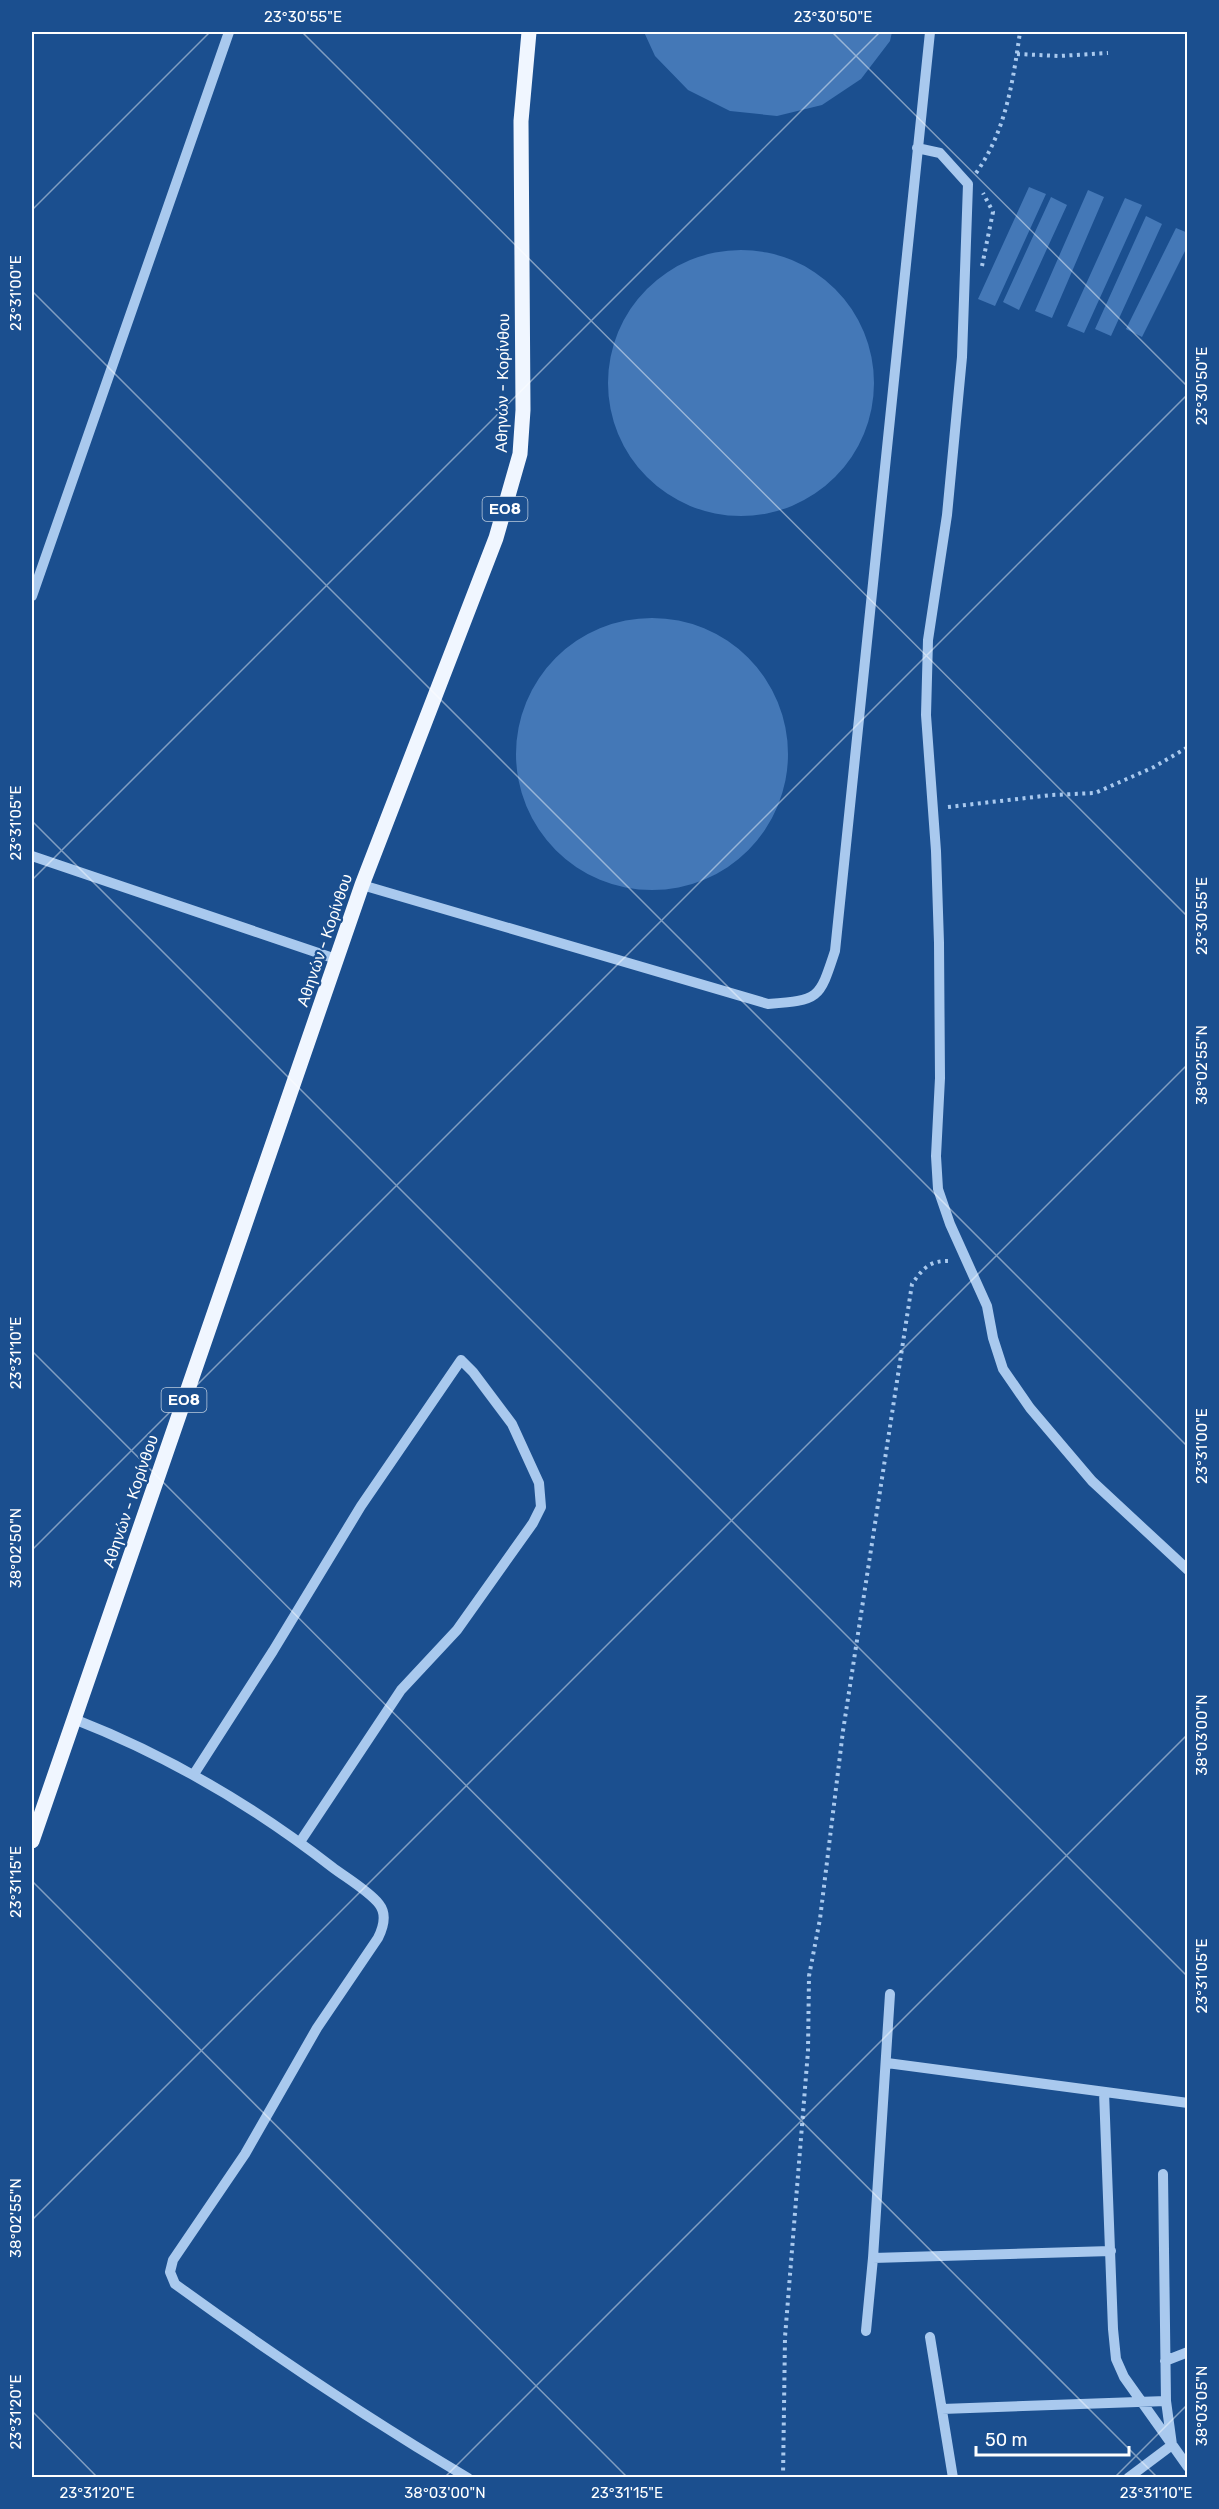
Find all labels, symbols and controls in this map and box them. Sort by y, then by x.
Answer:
text: 23°30'55"E [264,8,342,26]
text: 23°30'50"E [794,8,872,26]
text: 23°31'00"E [7,255,25,331]
street label: Αθηνών - Κορίνθου [492,313,513,453]
text: 23°30'50"E [1193,347,1211,425]
road number: ΕΟ8 [482,497,528,521]
text: 23°31'05"E [7,785,25,861]
street label: Αθηνών - Κορίνθου [293,871,356,1009]
text: 23°30'55"E [1193,877,1211,955]
text: 38°02'55"N [1193,1025,1211,1105]
text: 23°31'10"E [7,1317,25,1389]
road number: ΕΟ8 [162,1388,207,1412]
text: 23°31'00"E [1193,1408,1211,1484]
street label: Αθηνών - Κορίνθου [99,1432,162,1570]
text: 38°02'50"N [7,1508,25,1588]
text: 38°03'00"N [1193,1694,1211,1776]
text: 23°31'15"E [7,1846,25,1918]
text: 23°31'05"E [1193,1938,1211,2014]
text: 38°02'55"N [7,2178,25,2258]
text: 38°03'05"N [1193,2366,1211,2446]
text: 23°31'20"E [7,2374,25,2450]
scale bar [976,2419,1129,2457]
text: 50 m [985,2429,1028,2451]
text: 23°31'20"E [59,2484,135,2502]
text: 38°03'00"N [404,2484,486,2502]
text: 23°31'15"E [591,2484,663,2502]
text: 23°31'10"E [1120,2484,1192,2502]

